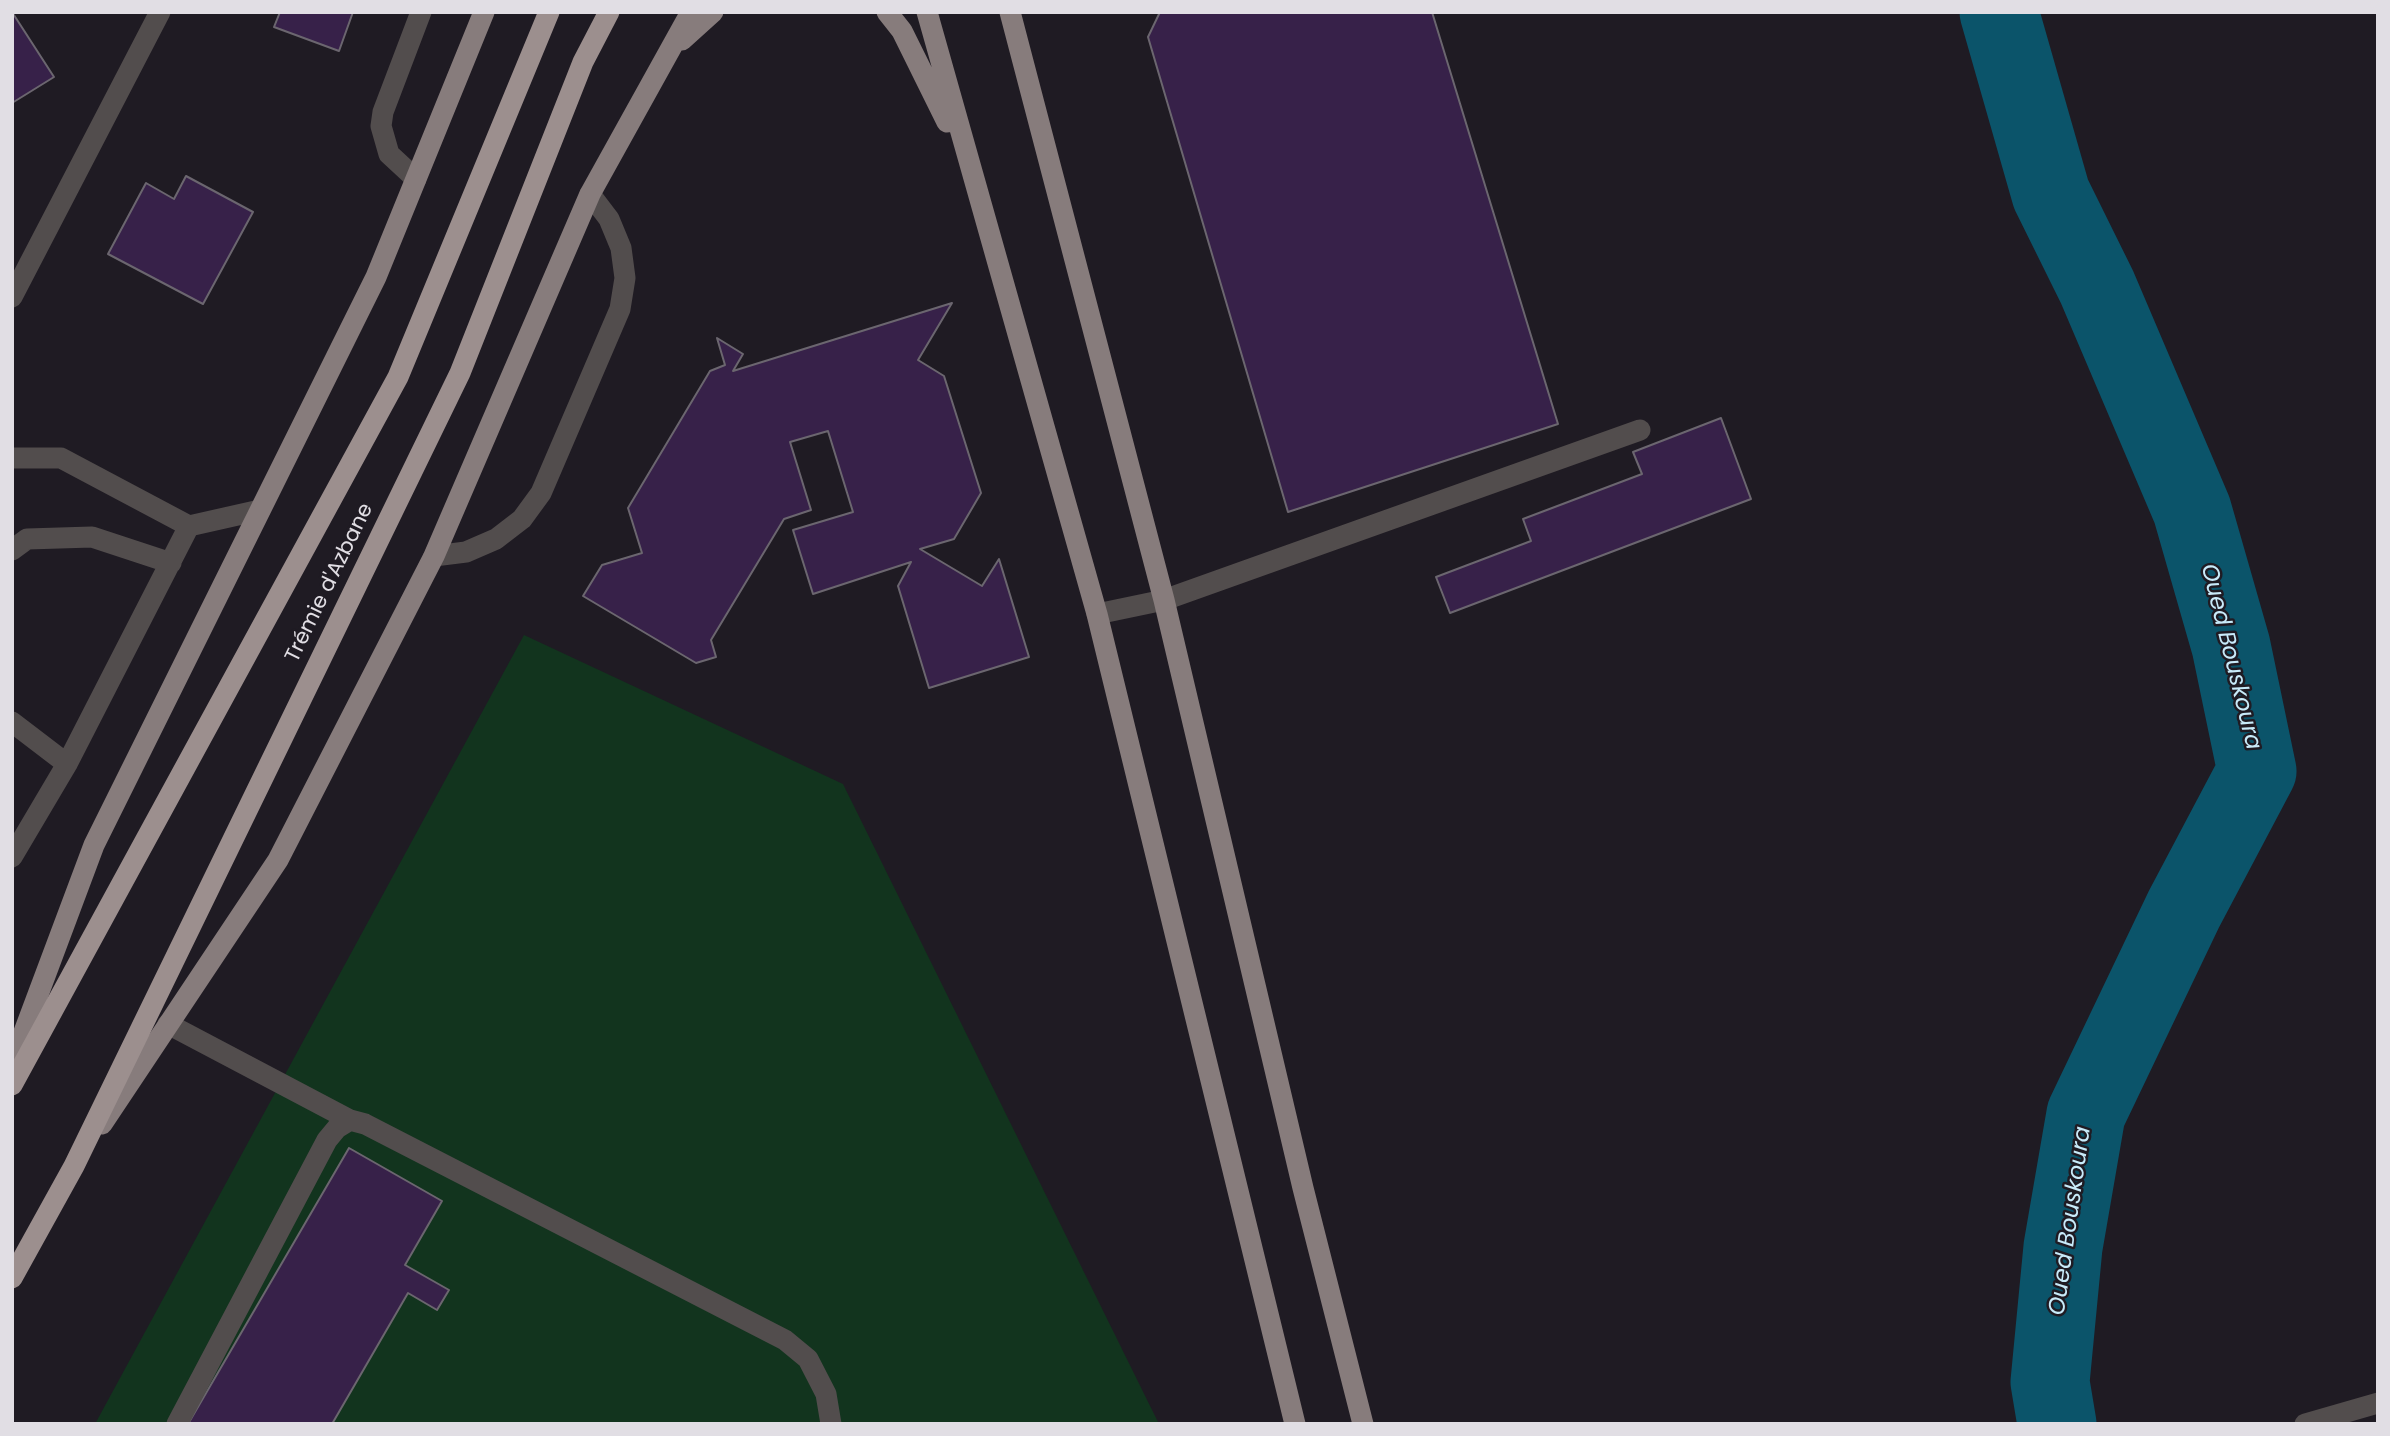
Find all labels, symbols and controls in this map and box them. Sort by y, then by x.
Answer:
street label: Trémie d'Azbane [281,499,379,667]
water label: Oued Bouskoura [2194,561,2266,753]
water label: Oued Bouskoura [2044,1125,2098,1317]

